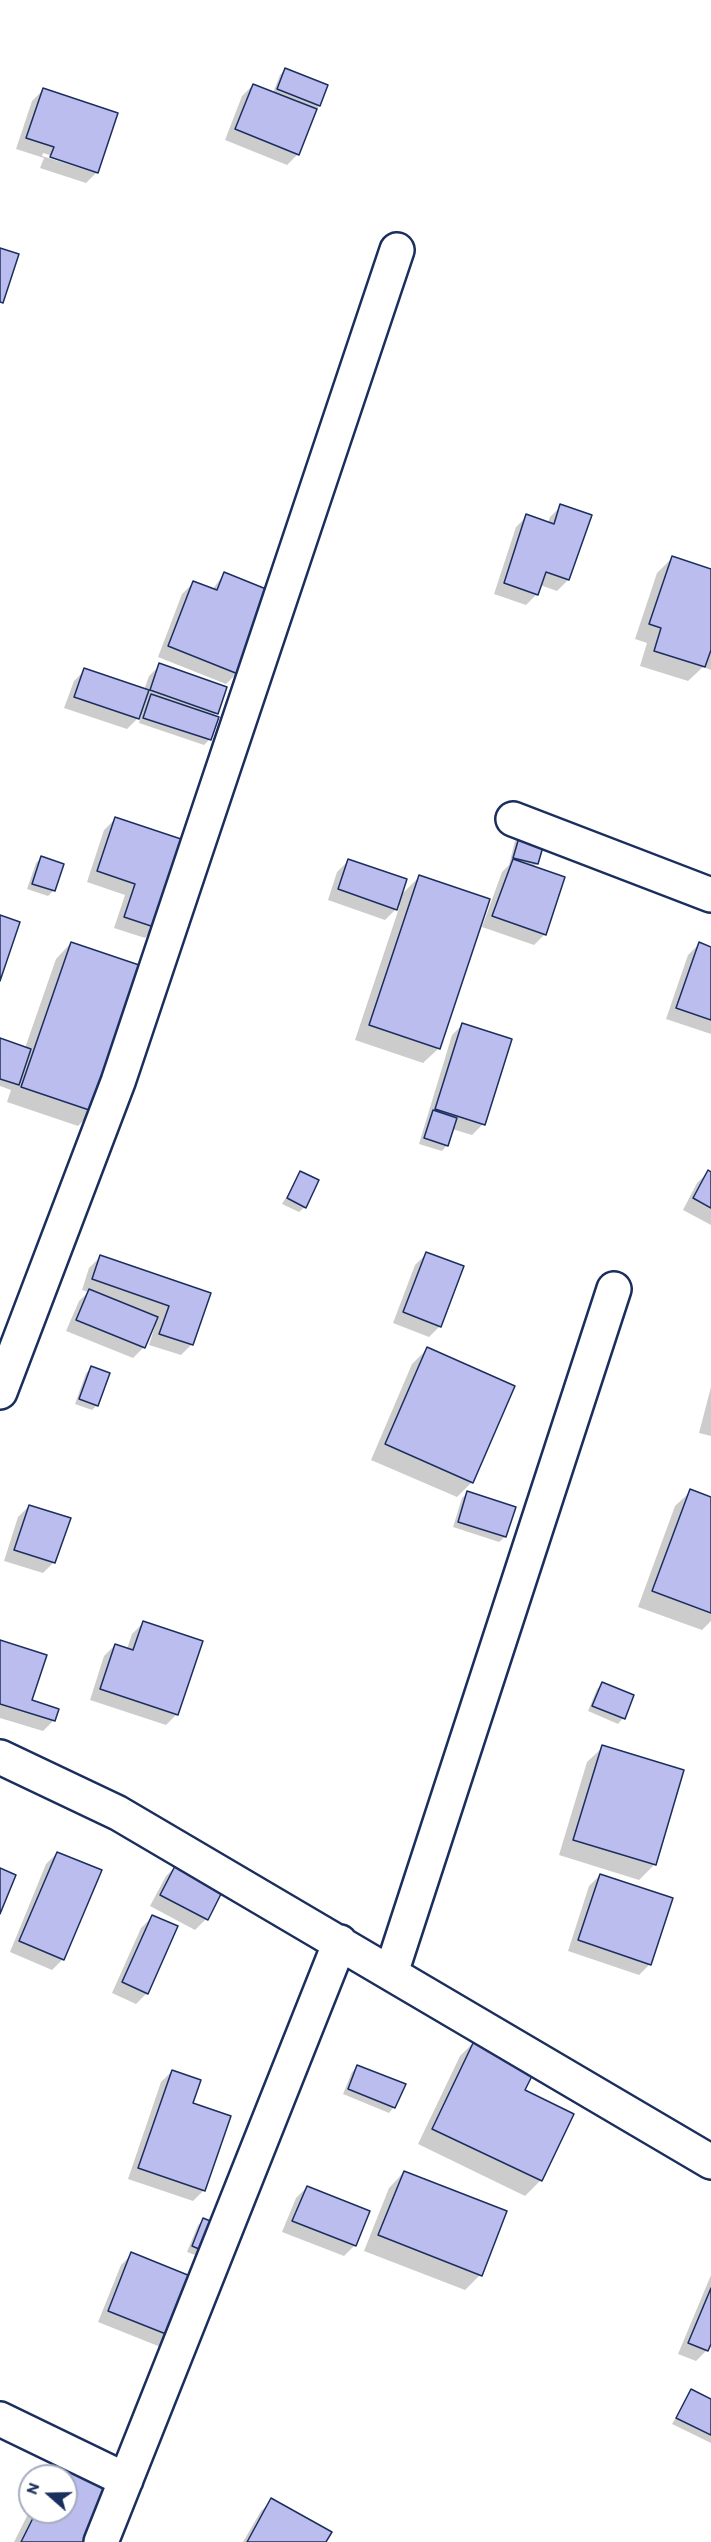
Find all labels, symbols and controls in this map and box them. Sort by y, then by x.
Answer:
north arrow [18,2464,78,2524]
text: N [22,2480,43,2497]

